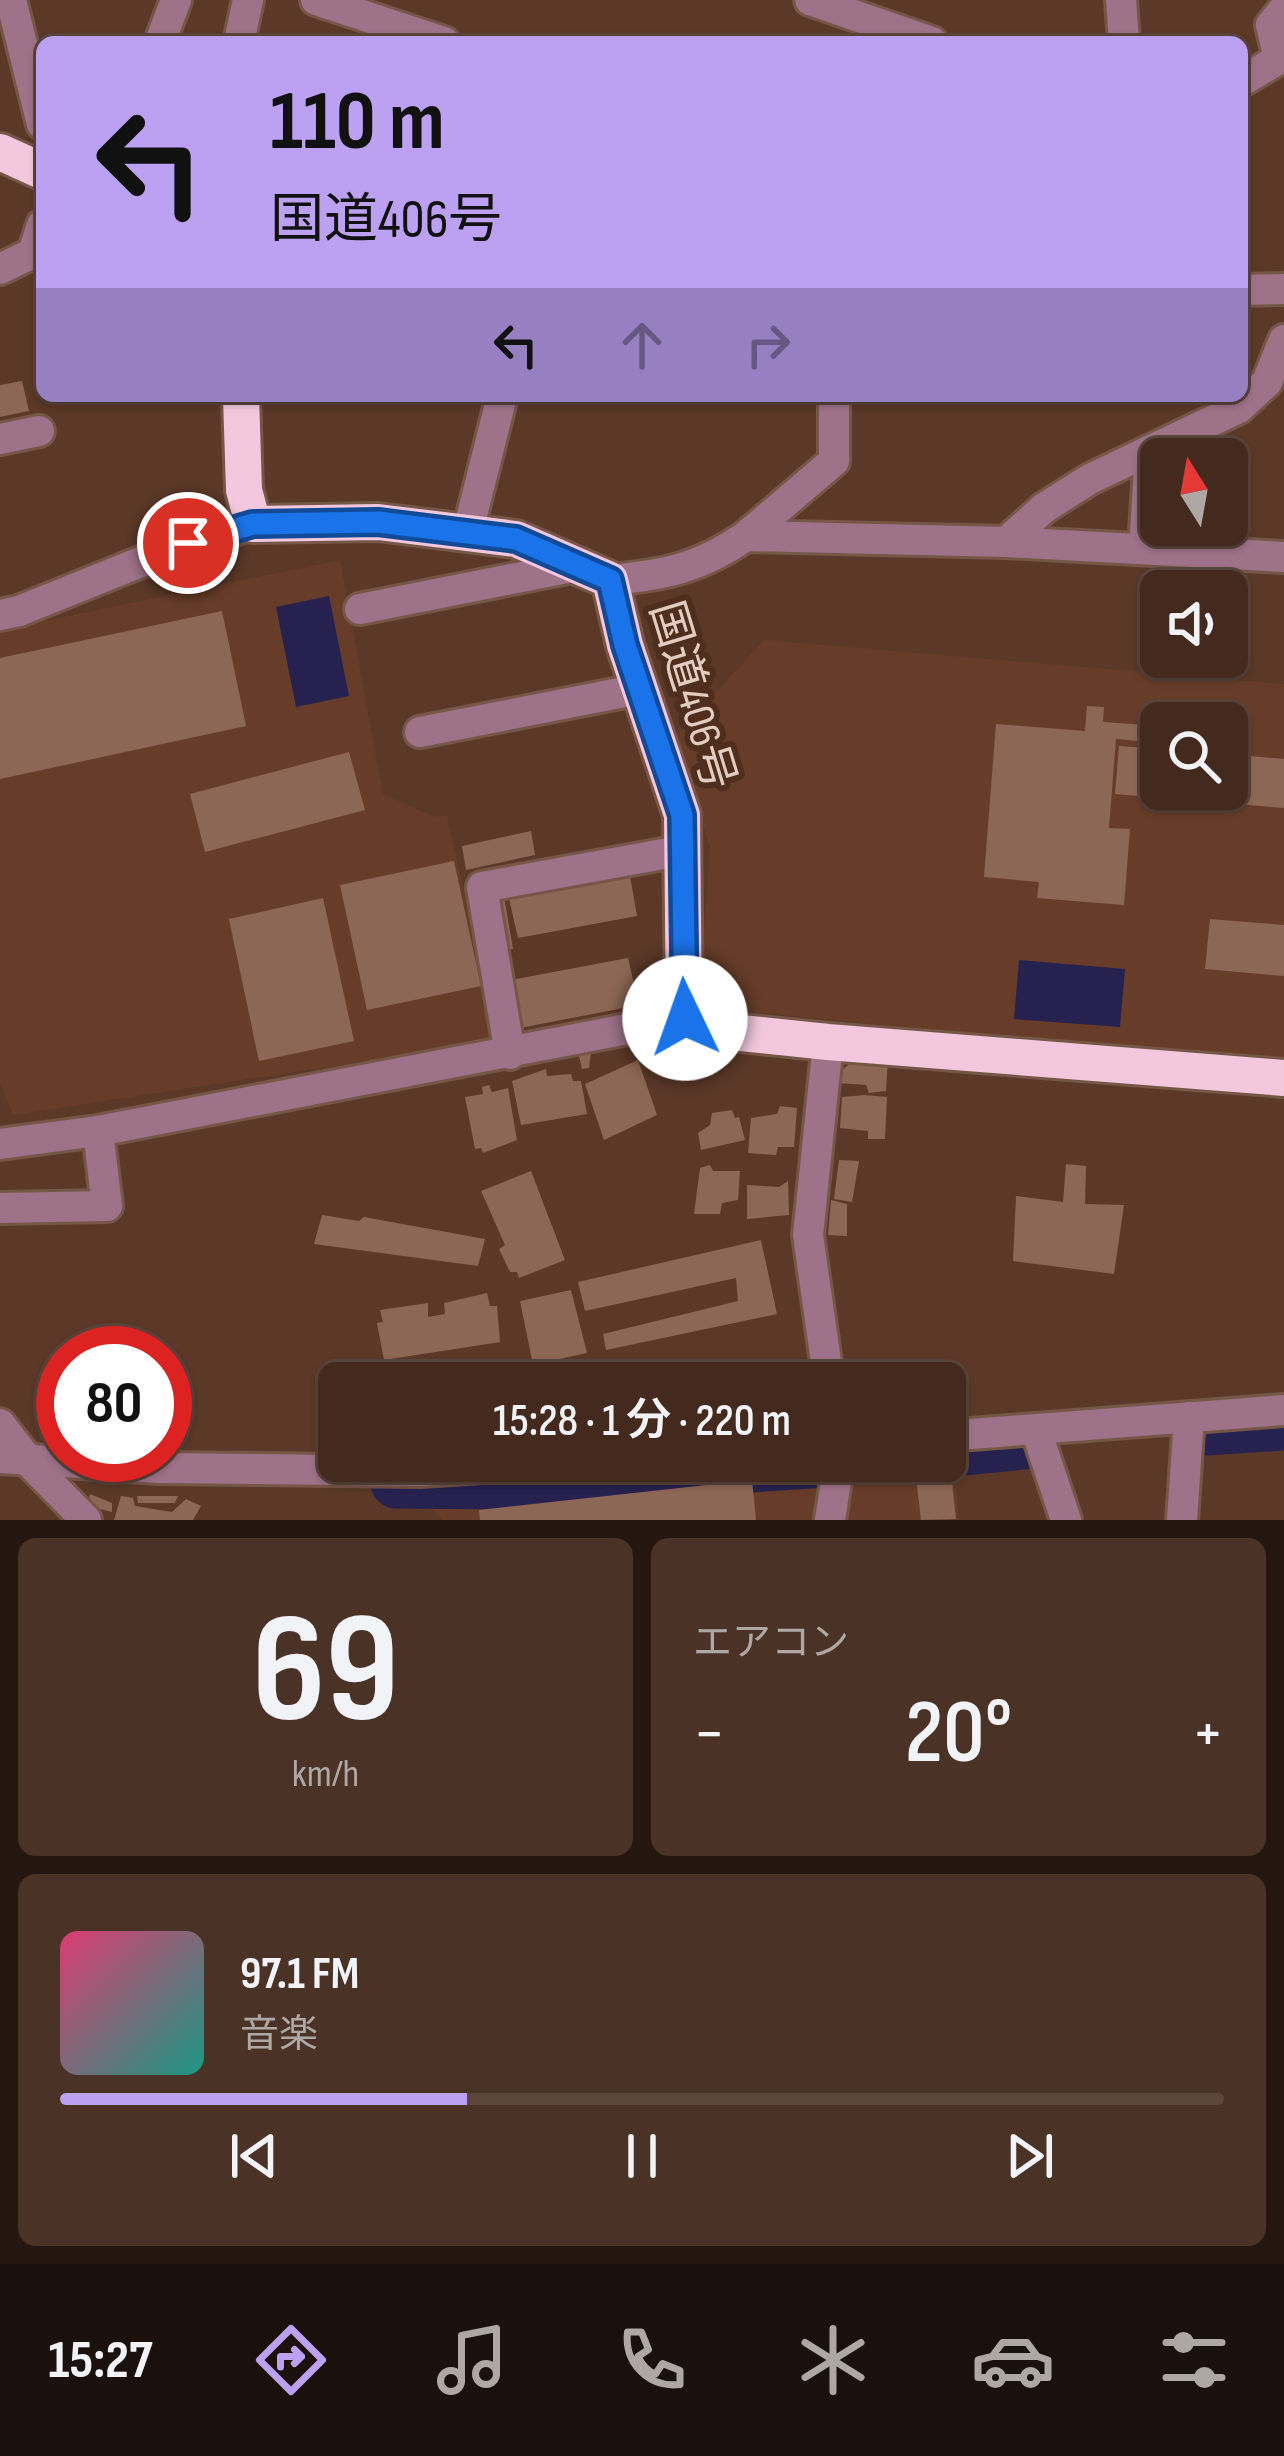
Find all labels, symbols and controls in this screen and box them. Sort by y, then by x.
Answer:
text: 110 m [270,72,445,173]
icon: left [72,84,228,240]
text: 国道406号 [270,188,502,253]
icon: left [483,312,549,378]
icon: ahead [609,312,675,378]
icon: right [735,312,801,378]
north arrow [1140,438,1248,546]
map controls [1140,438,1248,810]
pin [137,492,239,594]
icon: arrive [155,510,221,576]
button: sound [1140,570,1248,678]
street label: 国道406号 [637,595,746,796]
button: search [1140,702,1248,810]
position arrow [622,955,748,1081]
speed limit sign: 80 [36,1326,192,1482]
text: 15:28 · 1 分 · 220 m [493,1394,791,1449]
text: 69 [252,1579,399,1766]
text: エアコン [693,1620,849,1667]
text: 20° [905,1680,1012,1788]
text: − [693,1695,725,1774]
text: + [1192,1695,1224,1774]
text: km/h [292,1751,359,1798]
text: 97.1 FM [240,1947,359,2002]
text: 音楽 [240,2012,318,2059]
icon: previous [221,2123,287,2189]
icon: pause [609,2123,675,2189]
icon: next [997,2123,1063,2189]
icon: directions [249,2318,333,2402]
icon: music [430,2318,514,2402]
icon: phone [610,2318,694,2402]
icon: climate [791,2318,875,2402]
icon: car [971,2318,1055,2402]
icon: filters [1152,2318,1236,2402]
text: 15:27 [48,2328,153,2393]

